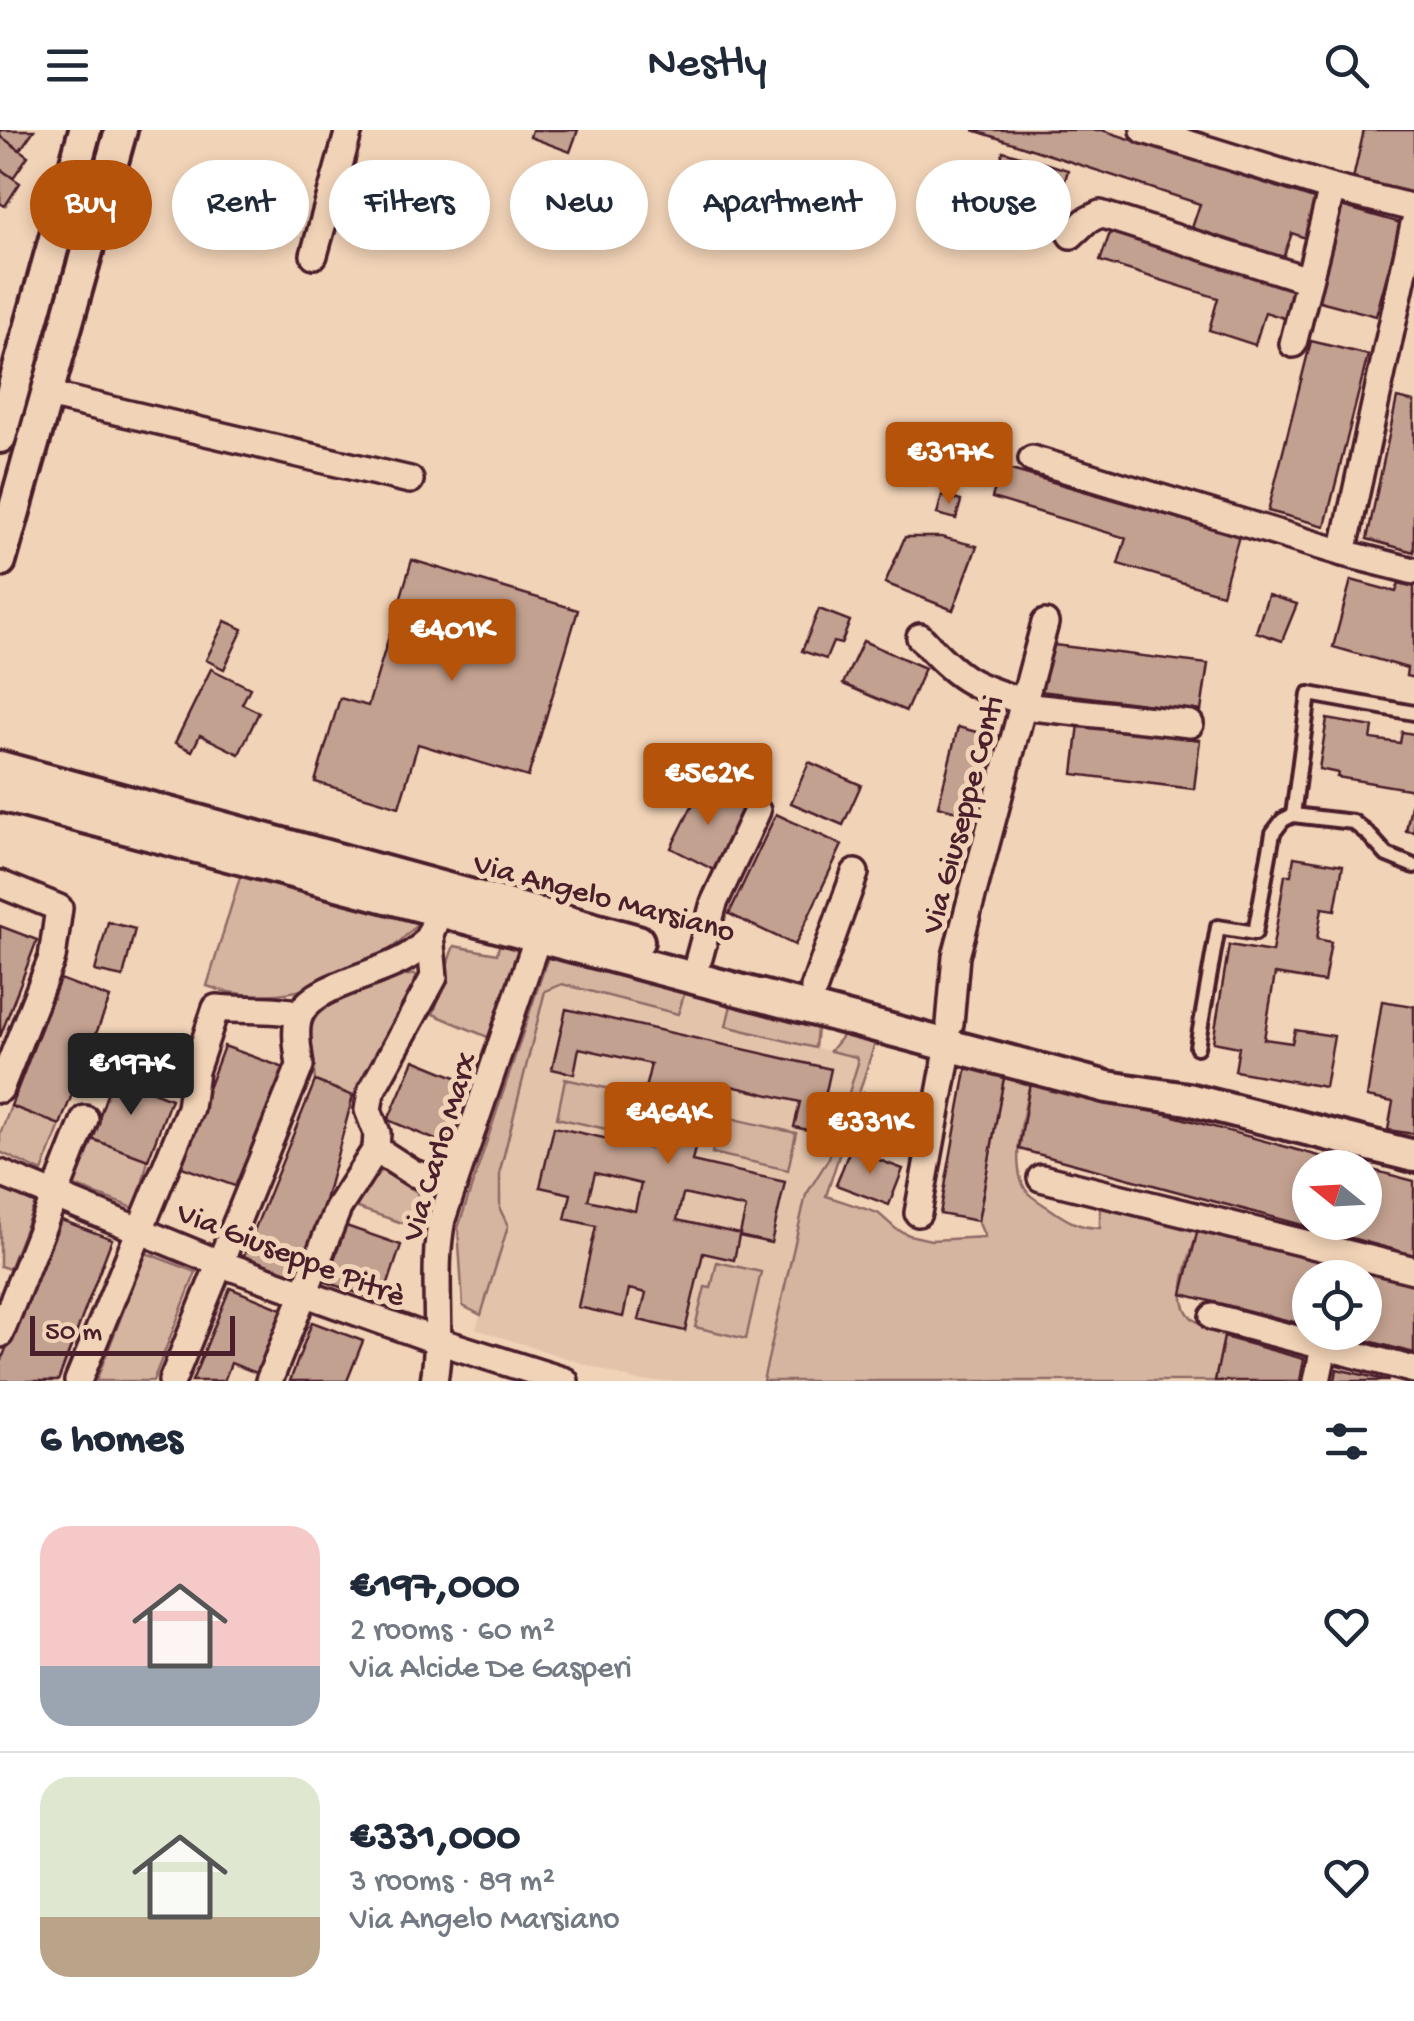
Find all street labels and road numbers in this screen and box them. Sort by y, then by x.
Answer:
street label: Via Giuseppe Conti [914,692,1015,940]
street label: Via Angelo Marsiano [468,846,739,953]
street label: Via Carlo Marx [395,1048,489,1248]
street label: Via Giuseppe Pitrè [170,1195,410,1318]

